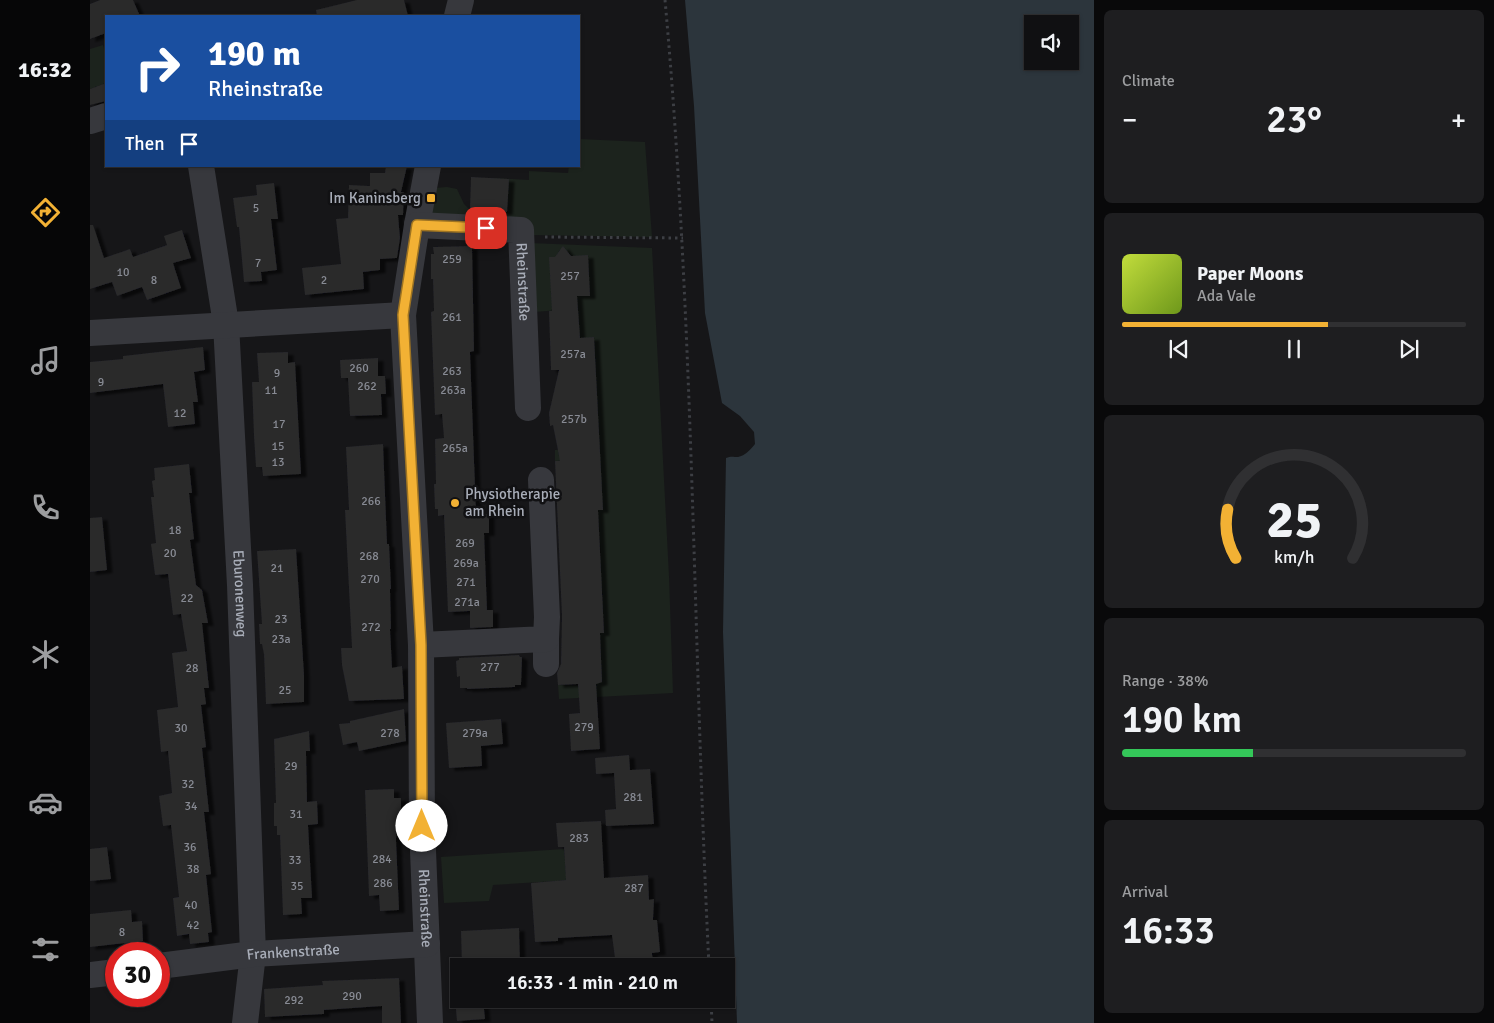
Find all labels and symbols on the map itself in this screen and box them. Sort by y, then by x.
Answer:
place label: Im Kaninsberg [329,189,421,207]
marker: Im Kaninsberg [425,192,437,204]
house number: 5 [253,201,259,216]
pin [465,207,507,249]
street label: Rheinstraße [512,242,534,322]
house number: 259 [442,252,462,267]
house number: 7 [255,256,261,271]
house number: 10 [117,265,129,280]
house number: 257 [560,269,580,284]
house number: 8 [151,273,157,288]
house number: 2 [321,273,327,288]
house number: 261 [442,310,462,325]
house number: 257a [560,347,586,362]
house number: 260 [349,361,369,376]
house number: 263 [442,364,462,379]
house number: 9 [274,366,280,381]
house number: 9 [98,375,104,390]
house number: 262 [357,379,377,394]
house number: 11 [265,383,277,398]
house number: 263a [440,383,466,398]
house number: 12 [174,406,186,421]
house number: 257b [561,412,587,427]
house number: 17 [273,417,285,432]
house number: 15 [272,439,284,454]
house number: 265a [442,441,468,456]
house number: 13 [272,455,284,470]
place label: Physiotherapie am Rhein [465,485,560,520]
house number: 266 [361,494,381,509]
marker: Physiotherapie am Rhein [449,497,461,509]
house number: 18 [169,523,181,538]
house number: 269 [455,536,475,551]
house number: 20 [164,546,176,561]
house number: 268 [359,549,379,564]
street label: Eburonenweg [229,550,251,638]
house number: 269a [453,556,479,571]
house number: 21 [271,561,283,576]
house number: 270 [360,572,380,587]
house number: 271 [456,575,476,590]
house number: 22 [181,591,193,606]
house number: 271a [454,595,480,610]
house number: 23 [275,612,287,627]
house number: 272 [361,620,381,635]
house number: 23a [271,632,291,647]
house number: 277 [480,660,500,675]
house number: 28 [186,661,198,676]
house number: 25 [279,683,291,698]
house number: 279 [574,720,594,735]
house number: 30 [175,721,187,736]
house number: 278 [380,726,400,741]
house number: 279a [462,726,488,741]
house number: 29 [285,759,297,774]
house number: 32 [182,777,194,792]
house number: 281 [623,790,643,805]
house number: 34 [185,799,198,814]
position arrow [395,799,447,851]
house number: 31 [290,807,302,822]
house number: 283 [569,831,589,846]
house number: 36 [184,840,196,855]
house number: 284 [372,852,392,867]
house number: 33 [289,853,301,868]
house number: 38 [187,862,199,877]
street label: Rheinstraße [415,869,436,948]
house number: 286 [373,876,393,891]
house number: 35 [291,879,303,894]
house number: 287 [624,881,644,896]
house number: 40 [185,898,197,913]
house number: 42 [187,918,199,933]
house number: 8 [119,925,125,940]
street label: Frankenstraße [245,940,340,964]
speed limit sign: 30 [105,942,170,1007]
house number: 290 [342,989,362,1004]
house number: 292 [284,993,304,1008]

